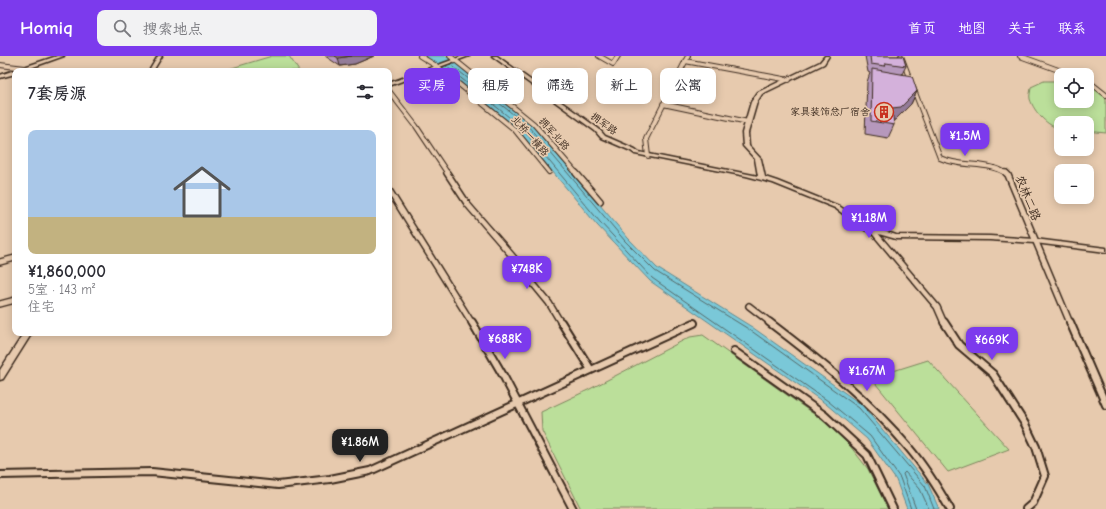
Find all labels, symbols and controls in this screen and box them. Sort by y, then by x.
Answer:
search box [97,10,377,46]
text: Homiq [20,17,73,39]
icon: search [111,17,133,39]
text: 搜索地点 [143,20,203,38]
text: 首页 [908,20,936,37]
text: 地图 [958,20,986,37]
text: 关于 [1008,20,1036,37]
text: 联系 [1058,20,1086,37]
chip: 买房 [404,68,460,104]
chip: 租房 [468,68,524,104]
chip: 筛选 [532,68,588,104]
chip: 新上 [596,68,652,104]
chip: 公寓 [660,68,716,104]
map controls [1054,68,1094,204]
button: locate [1054,68,1094,108]
icon: filters [354,81,376,103]
text: 7套房源 [28,84,87,103]
building icon: 家具装饰总厂宿舍 [873,101,895,123]
place label: 家具装饰总厂宿舍 [790,106,870,118]
street label: 拥军路 [588,110,620,138]
street label: 北桥一横路 [509,113,551,159]
street label: 拥军北路 [536,115,572,153]
button: + [1054,116,1094,156]
pin: ¥1.5M [937,123,993,157]
text: ¥1.5M [949,128,981,143]
icon: home [166,156,238,228]
button: − [1054,164,1094,204]
street label: 农林二路 [1013,173,1043,223]
pin: ¥1.18M [836,205,902,239]
text: ¥1.18M [851,210,887,225]
pin: ¥748K [499,256,555,290]
text: ¥748K [511,261,543,276]
text: ¥1,860,000 [28,262,106,281]
text: 5室 · 143 m² [28,282,95,297]
text: 住宅 [28,299,54,314]
pin: ¥688K [477,326,533,360]
pin: ¥669K [964,327,1020,361]
text: ¥688K [488,331,522,346]
text: ¥669K [975,332,1009,347]
pin: ¥1.67M [834,358,900,392]
text: ¥1.67M [849,363,886,378]
pin: ¥1.86M [327,429,393,463]
text: ¥1.86M [341,434,379,449]

